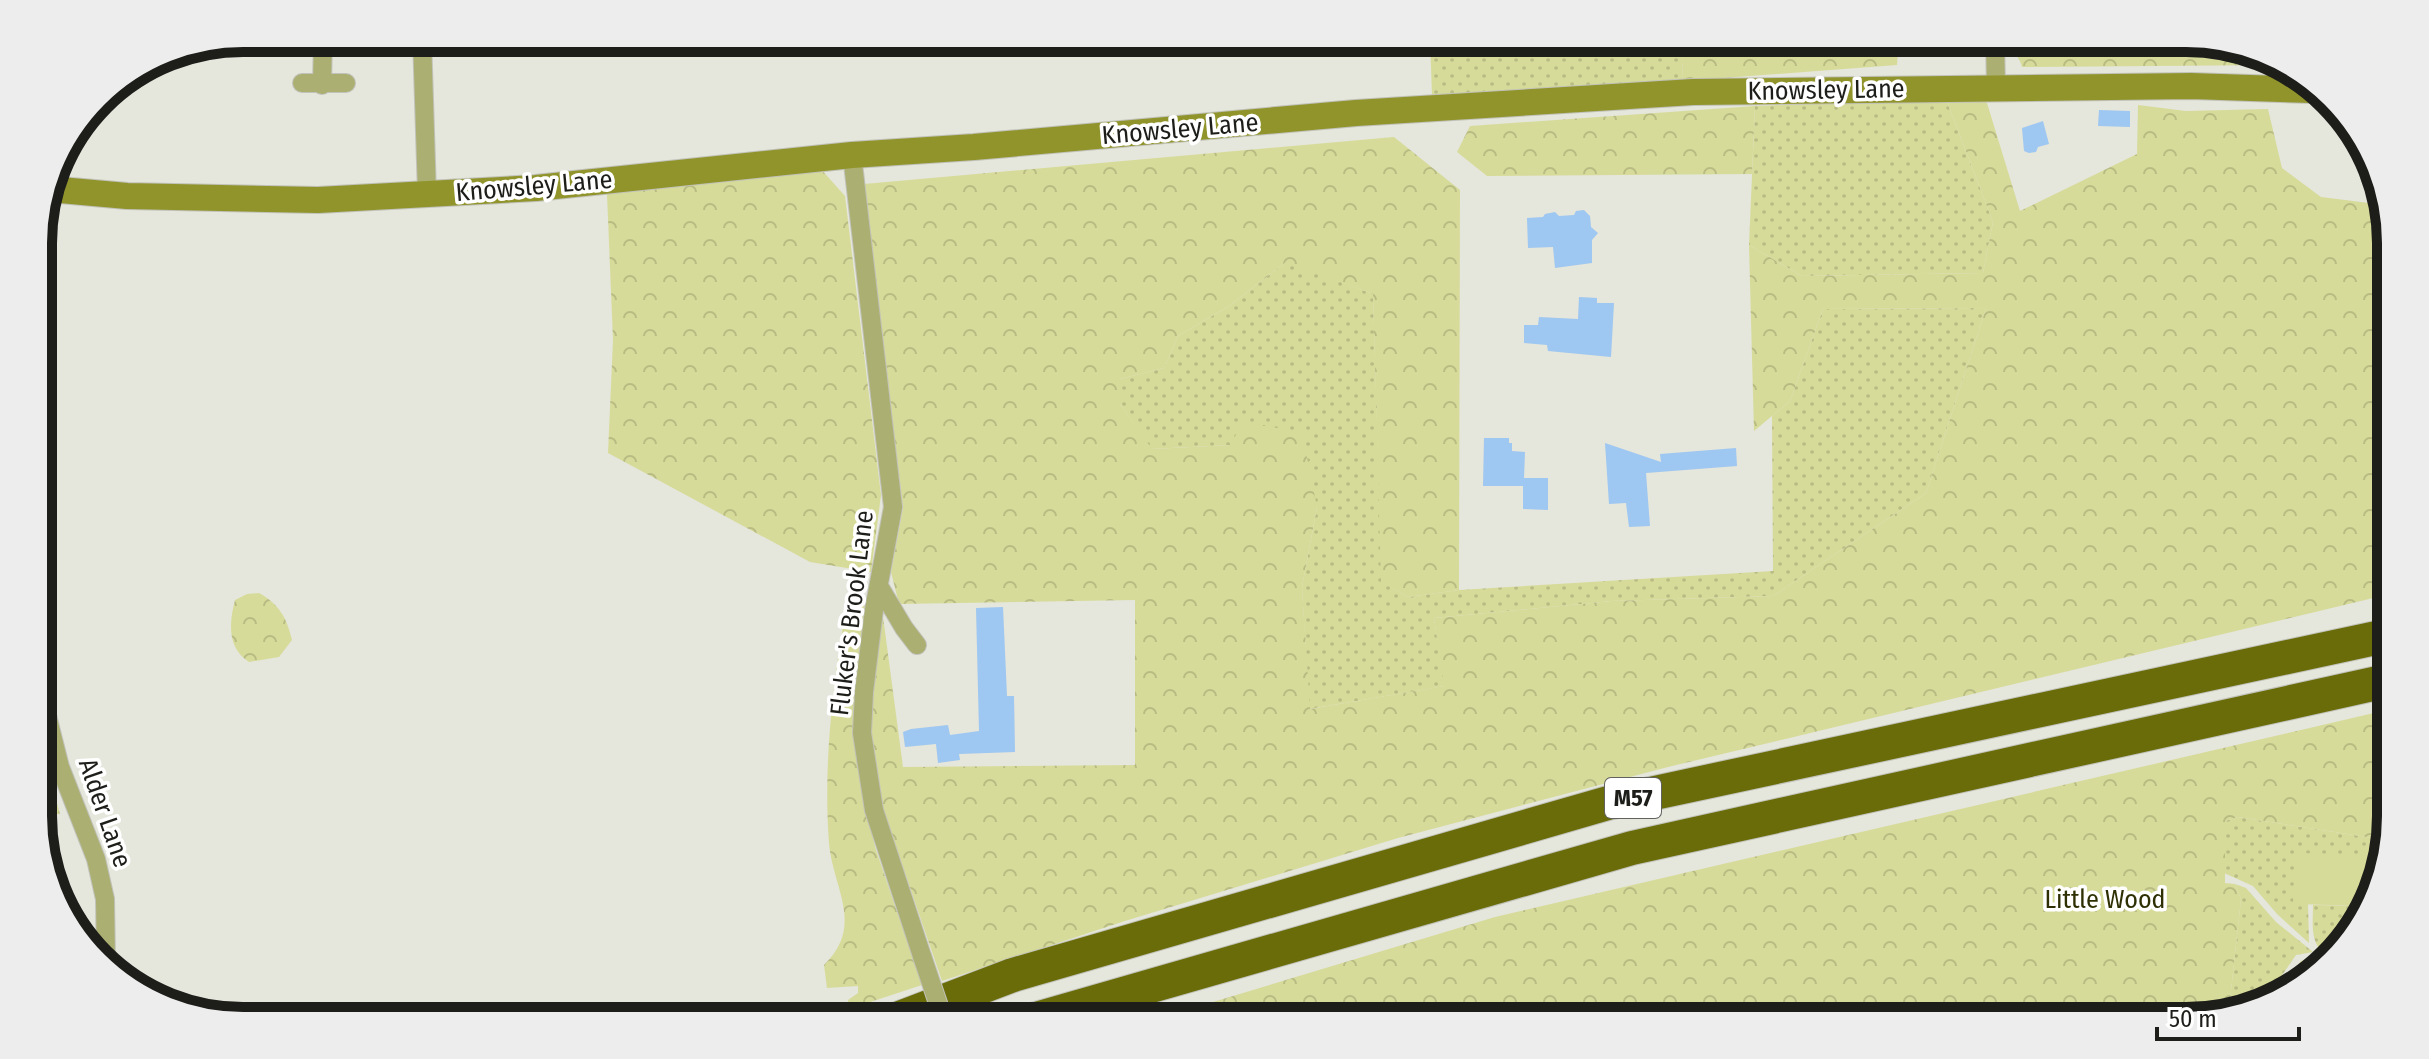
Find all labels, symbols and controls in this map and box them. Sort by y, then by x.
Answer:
street label: Knowsley Lane [1747,73,1905,107]
street label: Knowsley Lane [1100,107,1260,151]
street label: Knowsley Lane [454,164,614,208]
street label: Fluker's Brook Lane [824,509,880,717]
street label: Alder Lane [72,755,138,871]
road number: M57 [1605,778,1661,818]
park label: Little Wood [2044,884,2166,915]
scale bar [2157,991,2299,1041]
text: 50 m [2169,1005,2217,1033]

